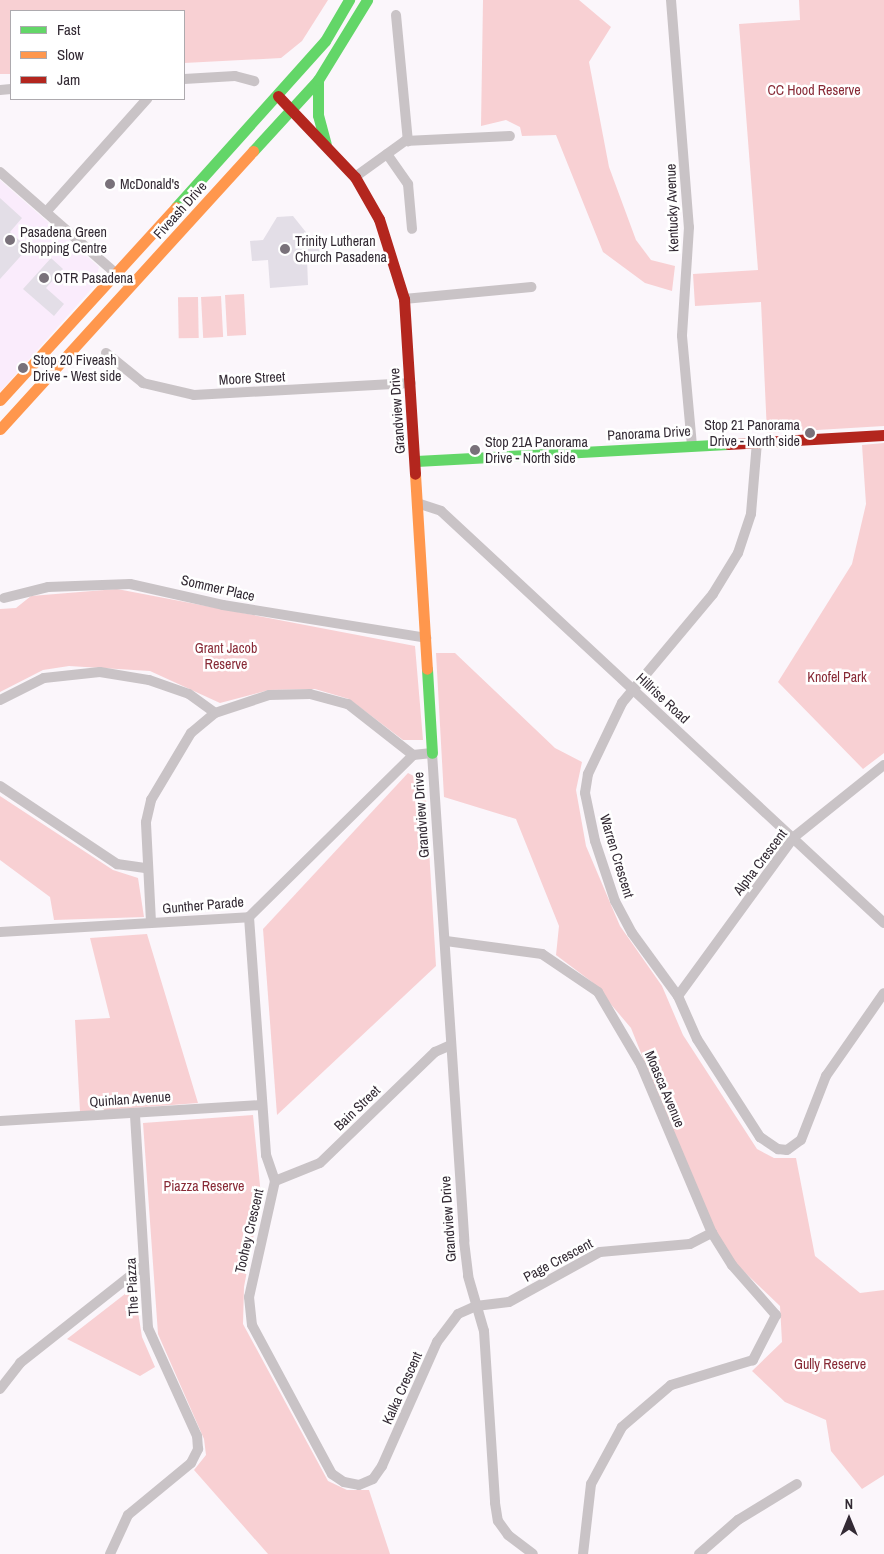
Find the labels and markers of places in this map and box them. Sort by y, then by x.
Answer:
place label: McDonald's [120,176,180,192]
marker: McDonald's [104,178,116,190]
place label: Pasadena Green Shopping Centre [20,224,107,256]
place label: Trinity Lutheran Church Pasadena [295,233,387,266]
marker: Pasadena Green Shopping Centre [4,234,16,246]
marker: Trinity Lutheran Church Pasadena [279,243,291,255]
place label: OTR Pasadena [54,270,133,286]
marker: OTR Pasadena [38,272,50,284]
place label: Stop 20 Fiveash Drive - West side [33,352,121,384]
marker: Stop 20 Fiveash Drive - West side [17,362,29,374]
place label: Stop 21 Panorama Drive - North side [704,417,800,450]
marker: Stop 21 Panorama Drive - North side [804,427,816,439]
place label: Stop 21A Panorama Drive - North side [485,434,588,467]
marker: Stop 21A Panorama Drive - North side [469,444,481,456]

